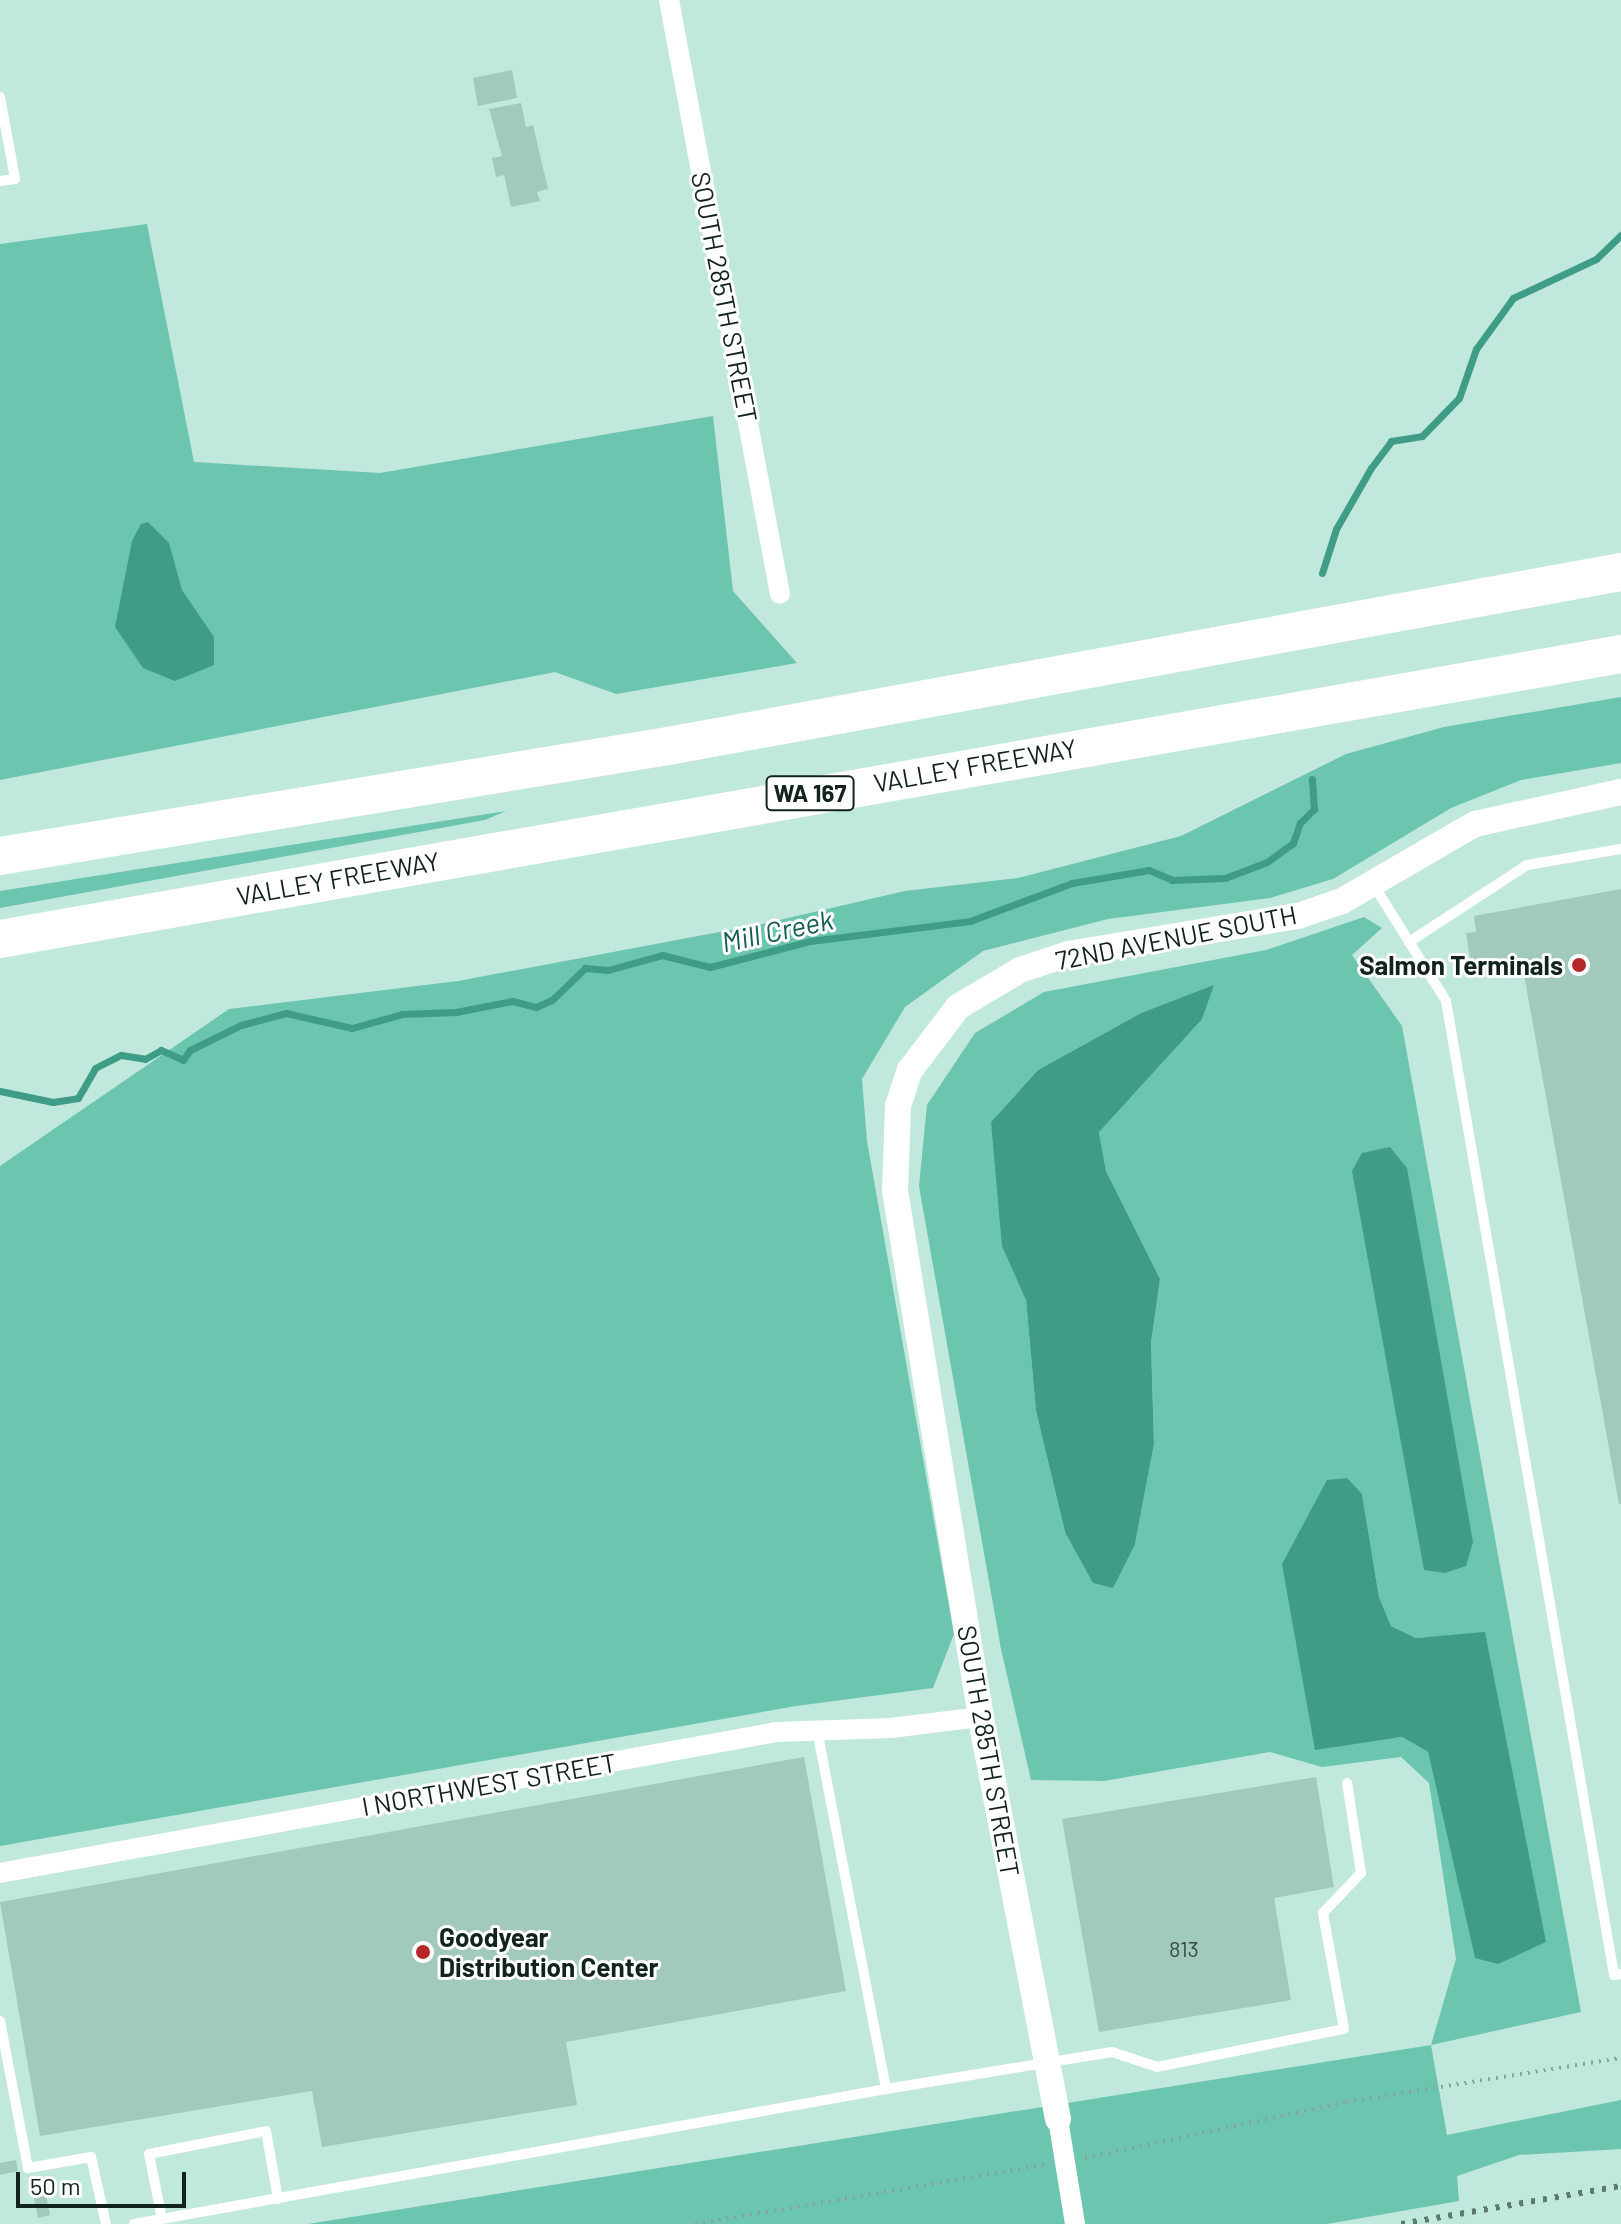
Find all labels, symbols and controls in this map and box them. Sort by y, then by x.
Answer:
street label: SOUTH 285TH STREET [685,169,765,425]
street label: VALLEY FREEWAY [871,732,1079,798]
road number: WA 167 [764,773,856,813]
street label: VALLEY FREEWAY [234,845,442,911]
street label: 72ND AVENUE SOUTH [1053,898,1299,976]
water label: Mill Creek [718,902,836,958]
place label: Salmon Terminals [1359,949,1563,981]
marker: Salmon Terminals [1570,956,1588,974]
street label: SOUTH 285TH STREET [952,1623,1026,1879]
street label: I NORTHWEST STREET [359,1746,619,1822]
place label: Goodyear Distribution Center [439,1921,659,1982]
house number: 813 [1169,1936,1199,1962]
marker: Goodyear Distribution Center [414,1943,432,1961]
scale bar [20,2156,190,2206]
text: 50 m [30,2171,81,2200]

